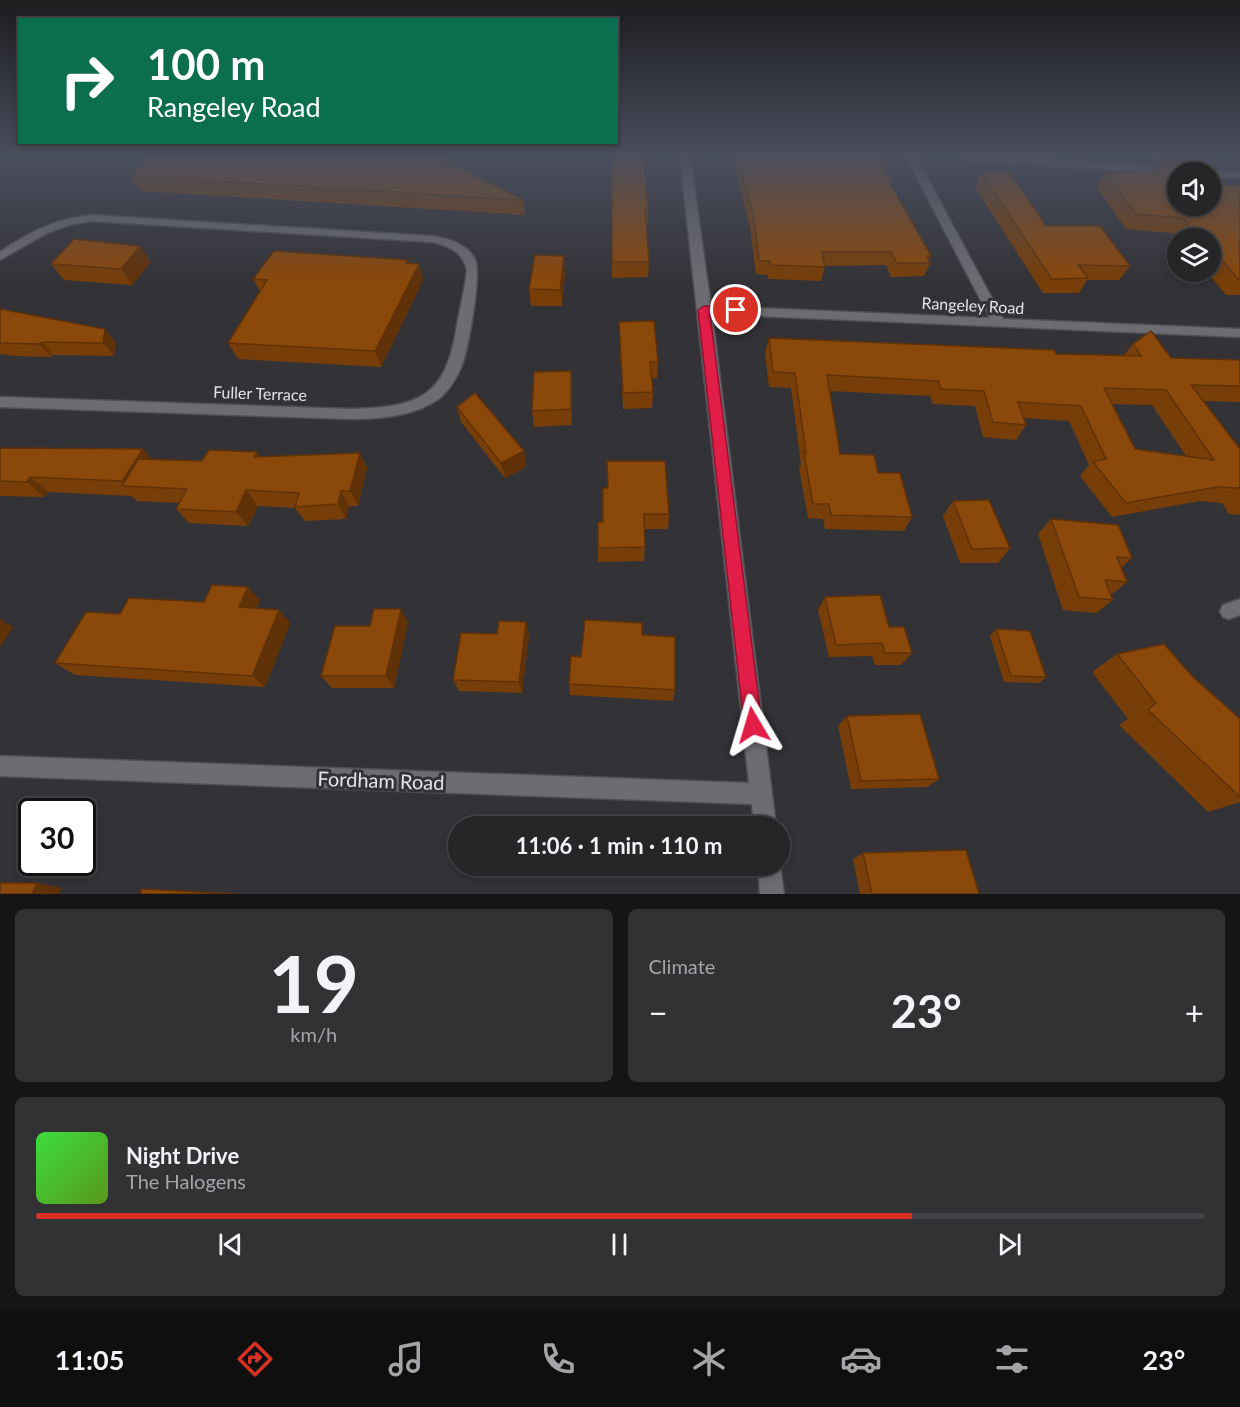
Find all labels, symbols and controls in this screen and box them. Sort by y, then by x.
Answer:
text: 100 m [147,39,265,89]
icon: right [48,42,126,120]
text: Rangeley Road [147,90,321,123]
map controls [1167,162,1221,282]
button: sound [1167,162,1221,216]
button: layers [1167,228,1221,282]
pin [710,284,761,335]
icon: arrive [719,293,752,326]
street label: Rangeley Road [921,293,1025,317]
street label: Fuller Terrace [213,382,307,404]
position arrow [721,693,785,757]
street label: Fordham Road [317,766,445,794]
speed limit sign: 30 [18,798,96,876]
text: 11:06 · 1 min · 110 m [516,832,722,859]
text: 19 [269,936,359,1030]
text: Climate [649,954,715,978]
text: 23° [891,984,962,1038]
text: − [649,992,668,1032]
text: + [1185,992,1204,1032]
text: km/h [290,1022,337,1046]
text: Night Drive [126,1142,239,1169]
text: The Halogens [126,1169,246,1193]
icon: previous [214,1228,247,1261]
icon: pause [603,1228,636,1261]
icon: next [993,1228,1026,1261]
icon: directions [234,1338,276,1380]
icon: music [385,1338,427,1380]
icon: phone [537,1338,579,1380]
icon: climate [688,1338,730,1380]
icon: car [840,1338,882,1380]
icon: filters [991,1338,1033,1380]
text: 11:05 [55,1343,124,1376]
text: 23° [1143,1343,1185,1376]

